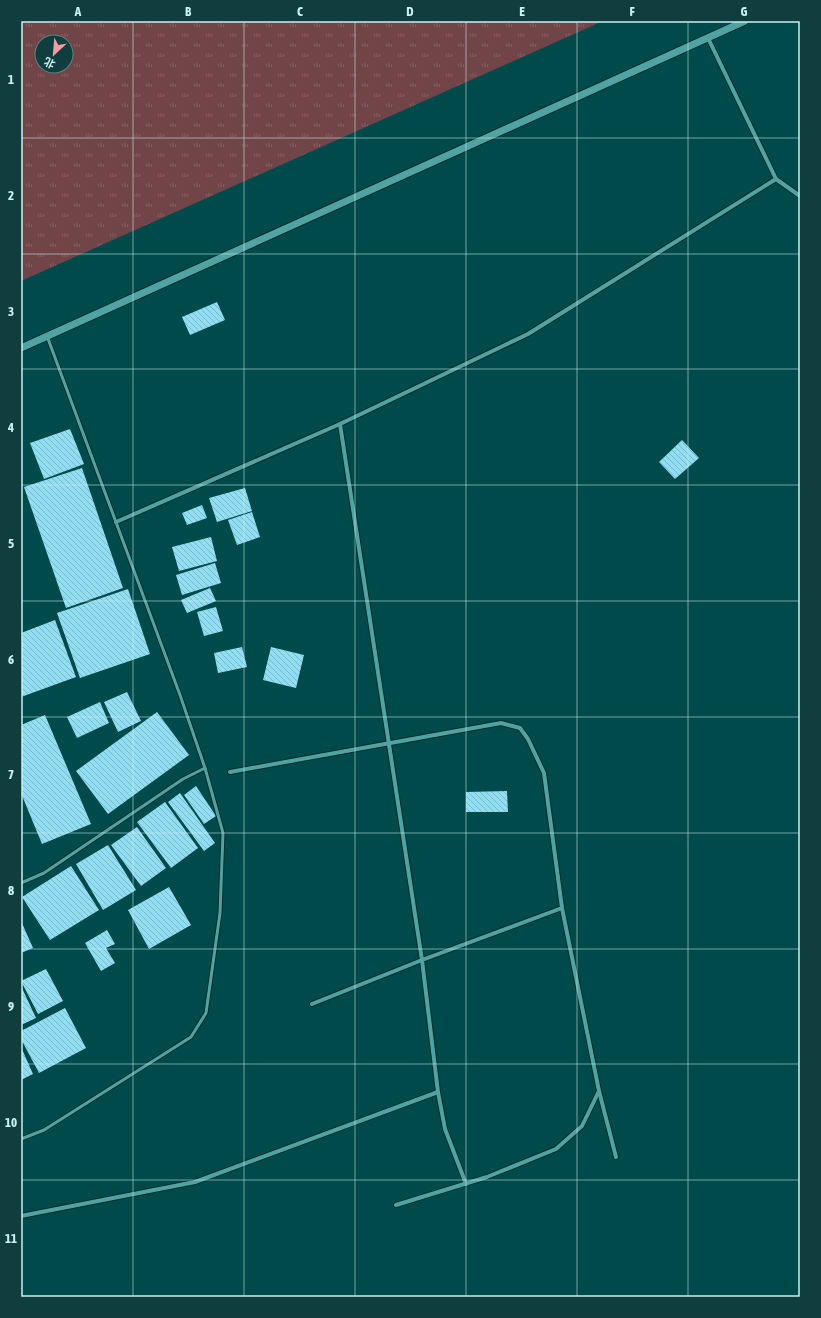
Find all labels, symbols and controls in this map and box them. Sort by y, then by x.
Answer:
text: A [74,4,82,19]
text: B [185,4,192,19]
text: C [297,4,303,19]
text: D [406,4,414,19]
text: E [519,4,525,19]
text: F [629,4,635,19]
text: G [741,4,748,19]
north arrow [34,34,74,74]
text: 北 [42,55,57,71]
text: 1 [8,72,14,87]
text: 2 [8,188,14,203]
text: 3 [8,304,14,319]
text: 4 [7,420,14,435]
text: 5 [8,536,14,551]
text: 6 [8,652,14,667]
text: 7 [8,767,14,782]
text: 8 [8,883,14,898]
text: 9 [8,999,14,1014]
text: 10 [5,1115,17,1130]
text: 11 [5,1231,17,1246]

